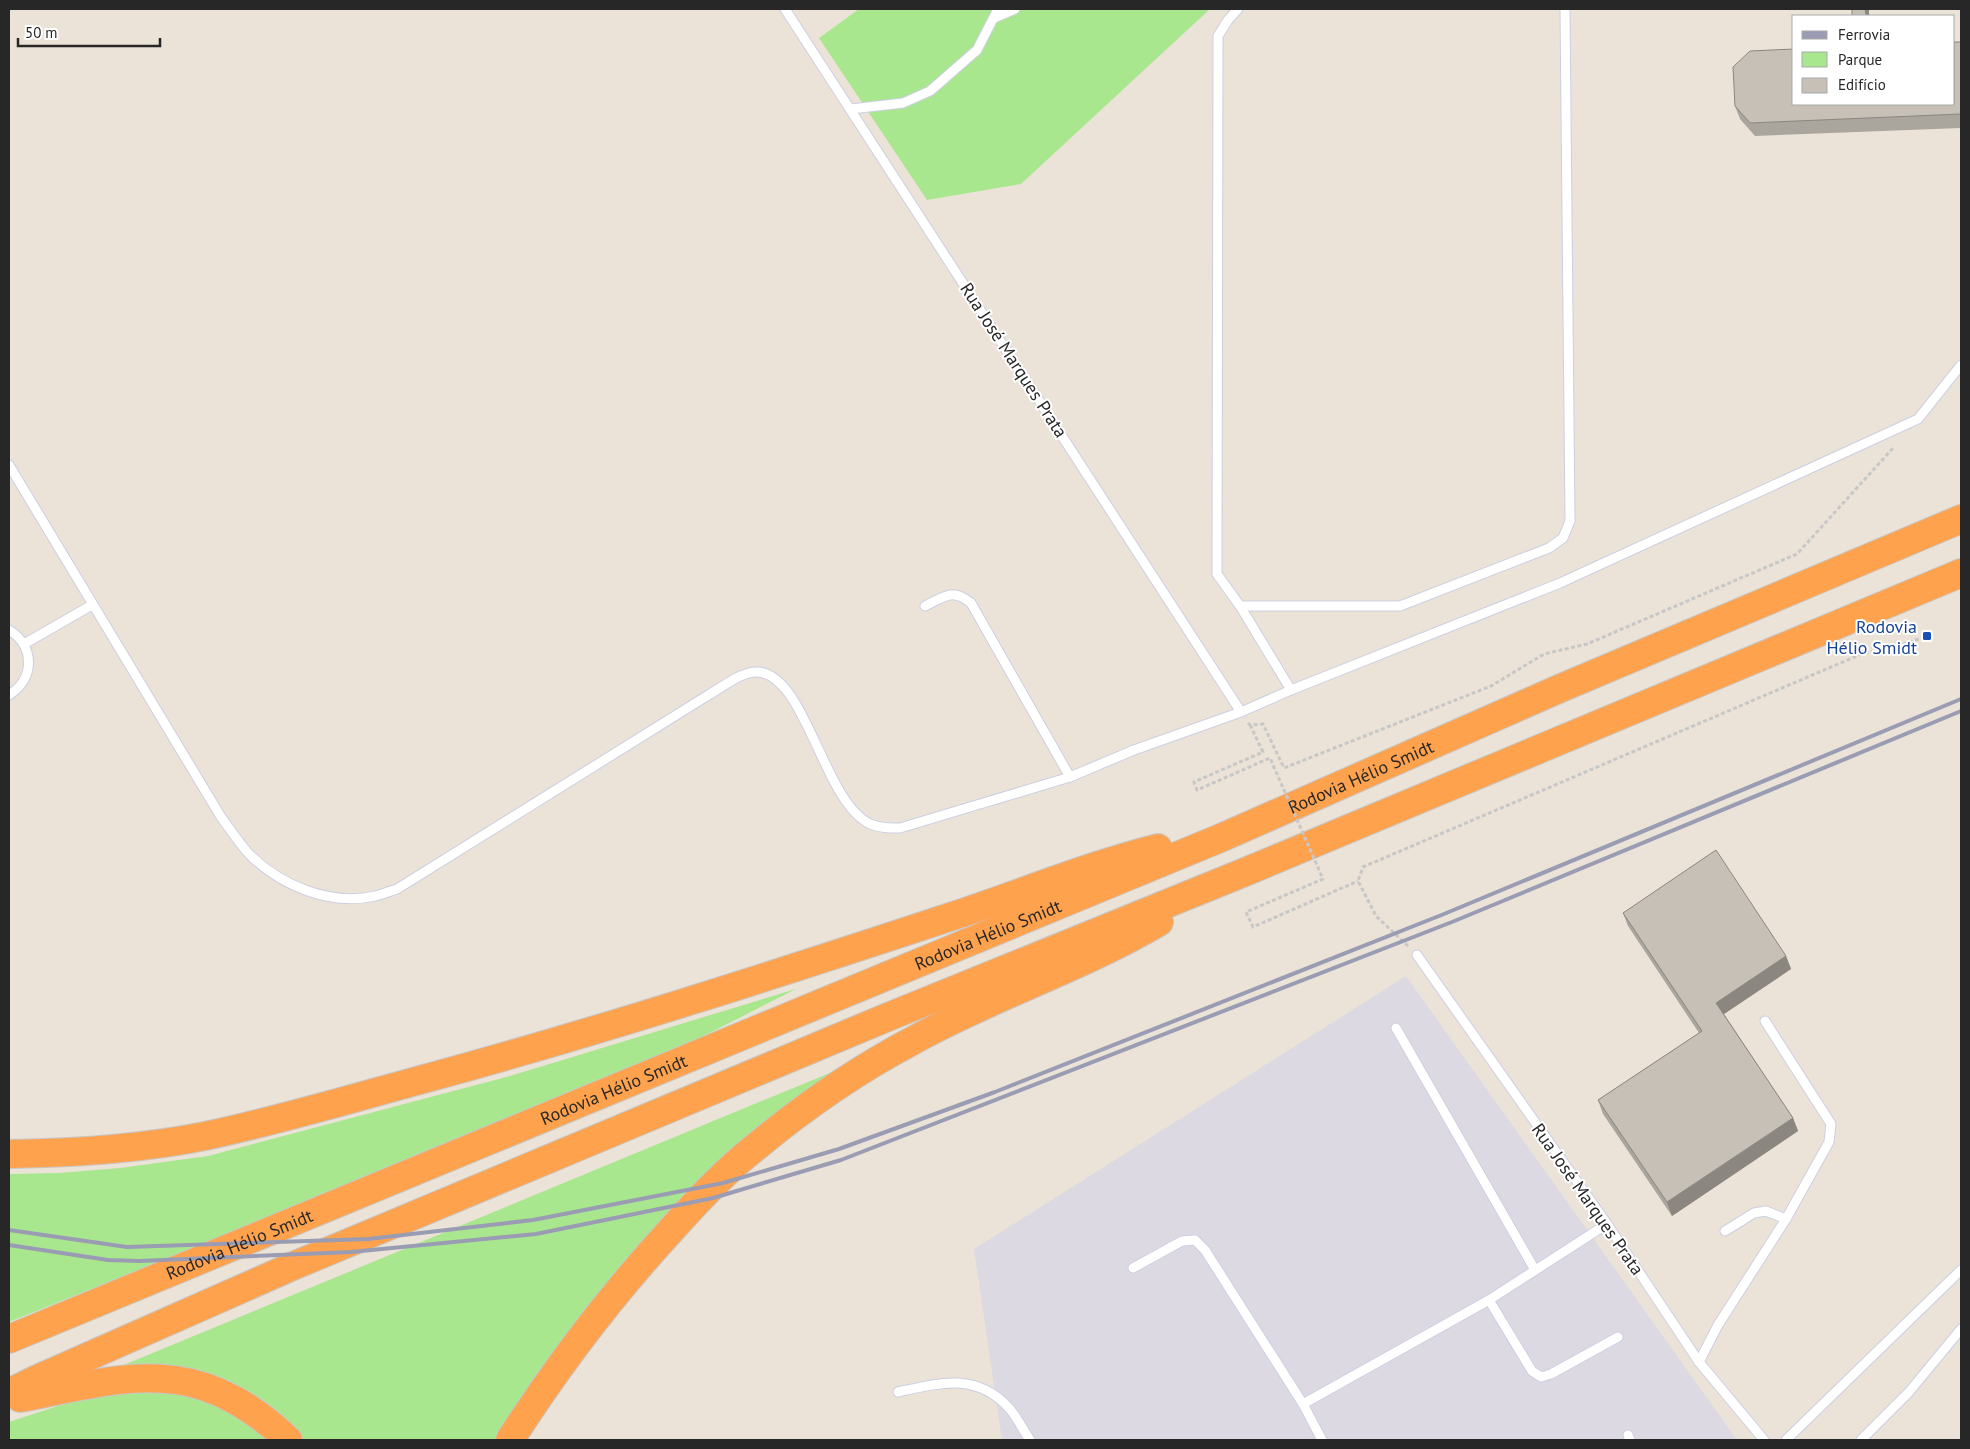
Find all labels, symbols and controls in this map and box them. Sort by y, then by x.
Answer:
scale bar [18,15,160,47]
legend [1792,15,1955,105]
text: 50 m [25,23,58,42]
text: Ferrovia [1838,25,1890,44]
text: Parque [1838,50,1882,69]
text: Edifício [1838,75,1886,94]
street label: Rua José Marques Prata [955,278,1073,442]
place label: Rodovia Hélio Smidt [1826,615,1917,659]
marker: Rodovia Hélio Smidt [1921,630,1933,642]
street label: Rodovia Hélio Smidt [1284,734,1437,818]
street label: Rodovia Hélio Smidt [911,894,1064,975]
street label: Rodovia Hélio Smidt [537,1049,690,1130]
street label: Rua José Marques Prata [1527,1119,1649,1279]
street label: Rodovia Hélio Smidt [162,1203,316,1284]

